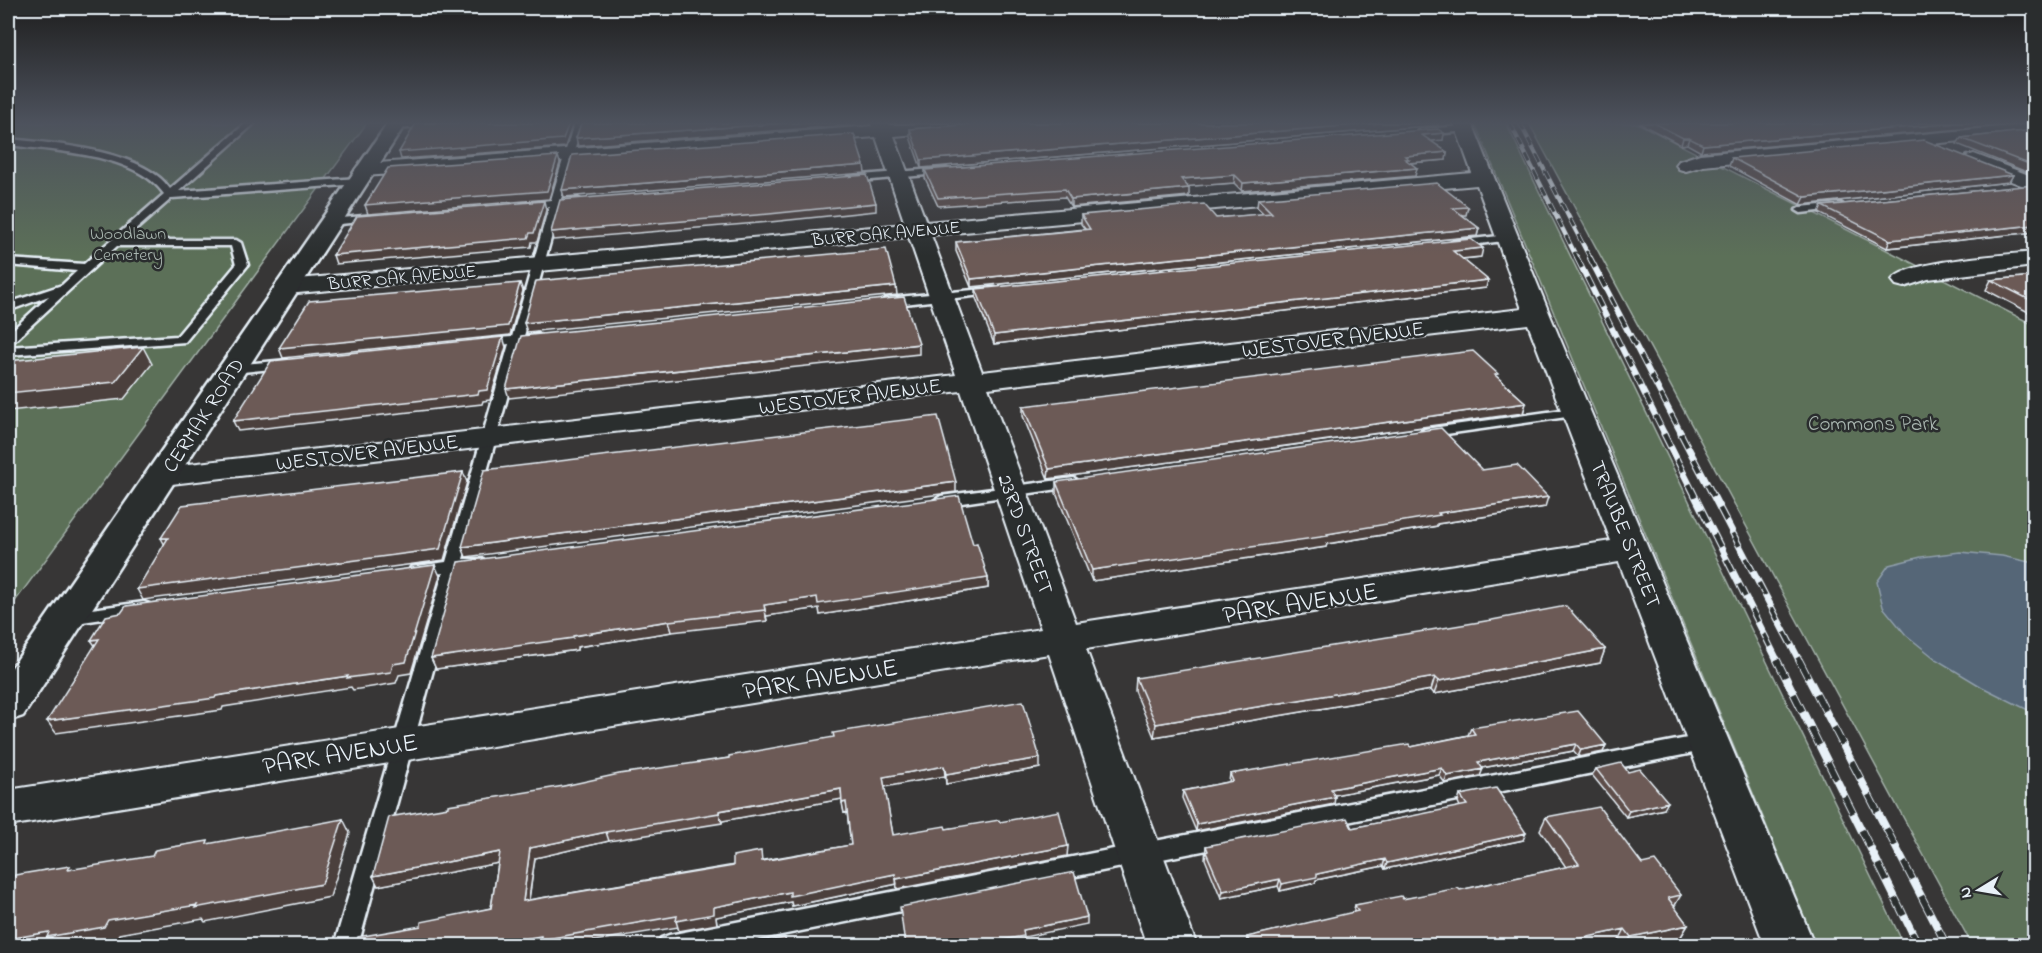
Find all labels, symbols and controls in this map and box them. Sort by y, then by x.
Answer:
street label: BURR OAK AVENUE [810,216,962,255]
park label: Woodlawn Cemetery [90,222,166,269]
street label: BURR OAK AVENUE [326,260,478,299]
street label: WESTOVER AVENUE [1240,315,1426,367]
street label: CERMAK ROAD [156,353,253,479]
street label: WESTOVER AVENUE [757,372,943,424]
park label: Commons Park [1808,410,1939,440]
street label: WESTOVER AVENUE [274,428,460,480]
street label: TRAUBE STREET [1581,457,1667,613]
street label: 23RD STREET [988,470,1060,599]
street label: PARK AVENUE [1220,574,1381,636]
street label: PARK AVENUE [740,650,901,712]
street label: PARK AVENUE [260,725,421,787]
north arrow [1949,860,2009,920]
text: N [1953,885,1979,900]

